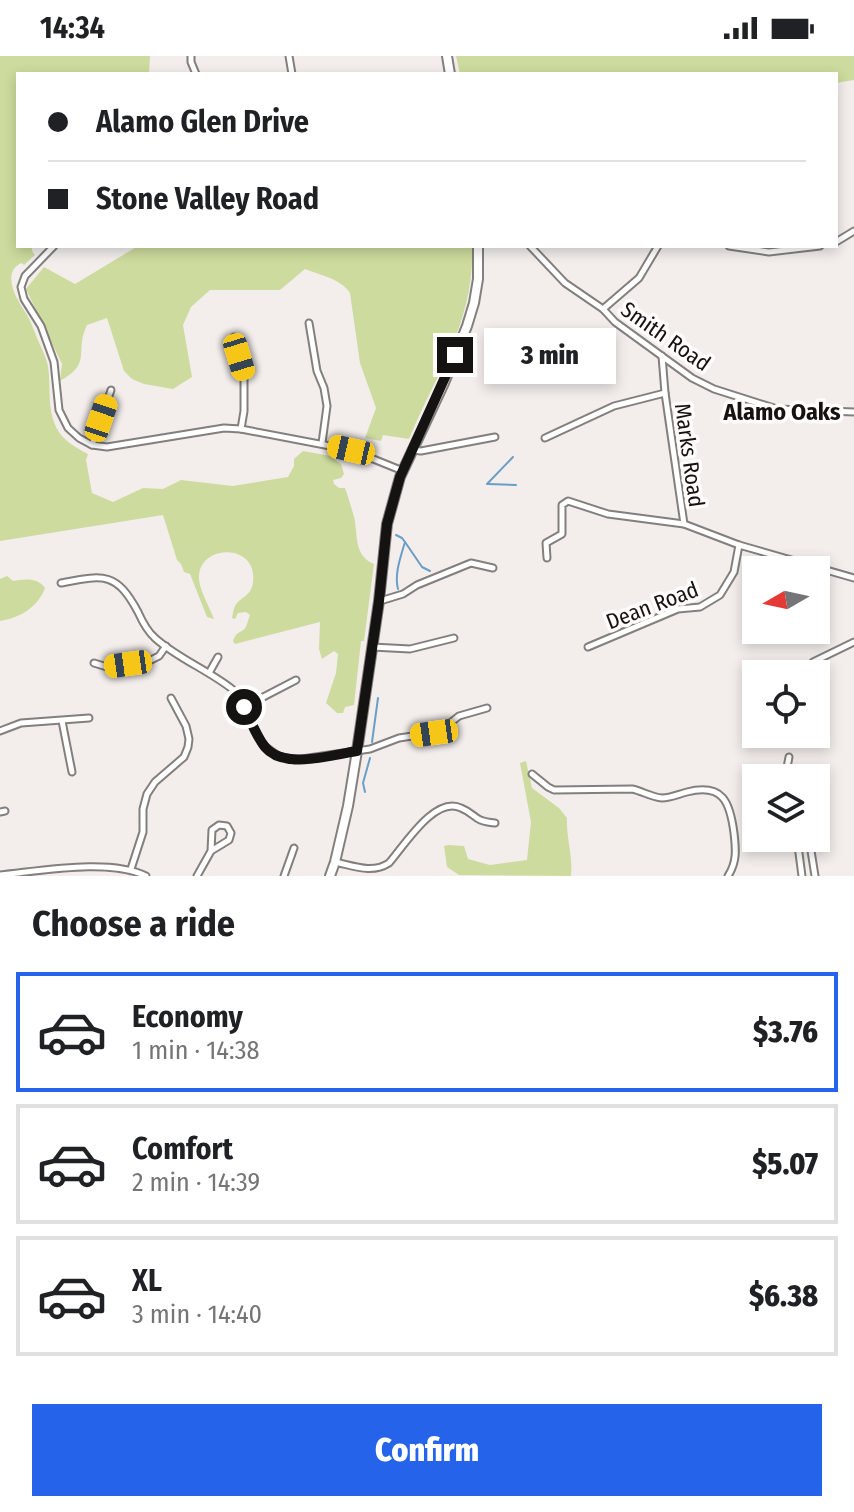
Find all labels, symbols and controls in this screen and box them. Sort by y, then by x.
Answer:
text: 14:34 [40,10,105,46]
text: Alamo Glen Drive [96,104,309,140]
text: Stone Valley Road [96,181,319,217]
street label: Smith Road [616,296,716,377]
callout: 3 min [483,327,615,383]
car [221,331,257,383]
route end [437,337,473,373]
text: 3 min [521,340,579,371]
car [82,391,120,445]
district label: Alamo Oaks [723,398,841,426]
street label: Marks Road [669,401,710,509]
car [325,433,377,467]
north arrow [742,556,830,644]
map controls [742,556,830,852]
street label: Dean Road [602,576,702,635]
car [103,649,153,679]
button: locate [742,660,830,748]
route start [226,689,262,725]
car [409,718,459,748]
button: layers [742,764,830,852]
text: Choose a ride [32,902,235,946]
icon: car [36,996,108,1068]
text: Economy [132,999,243,1035]
text: $3.76 [753,1014,818,1050]
text: 1 min · 14:38 [132,1035,259,1066]
icon: car [36,1128,108,1200]
text: Comfort [132,1131,233,1167]
text: $5.07 [752,1146,818,1182]
text: 2 min · 14:39 [132,1167,260,1198]
icon: car [36,1260,108,1332]
text: XL [132,1263,162,1299]
text: $6.38 [749,1278,818,1314]
text: 3 min · 14:40 [132,1299,262,1330]
button: Confirm [32,1404,822,1496]

